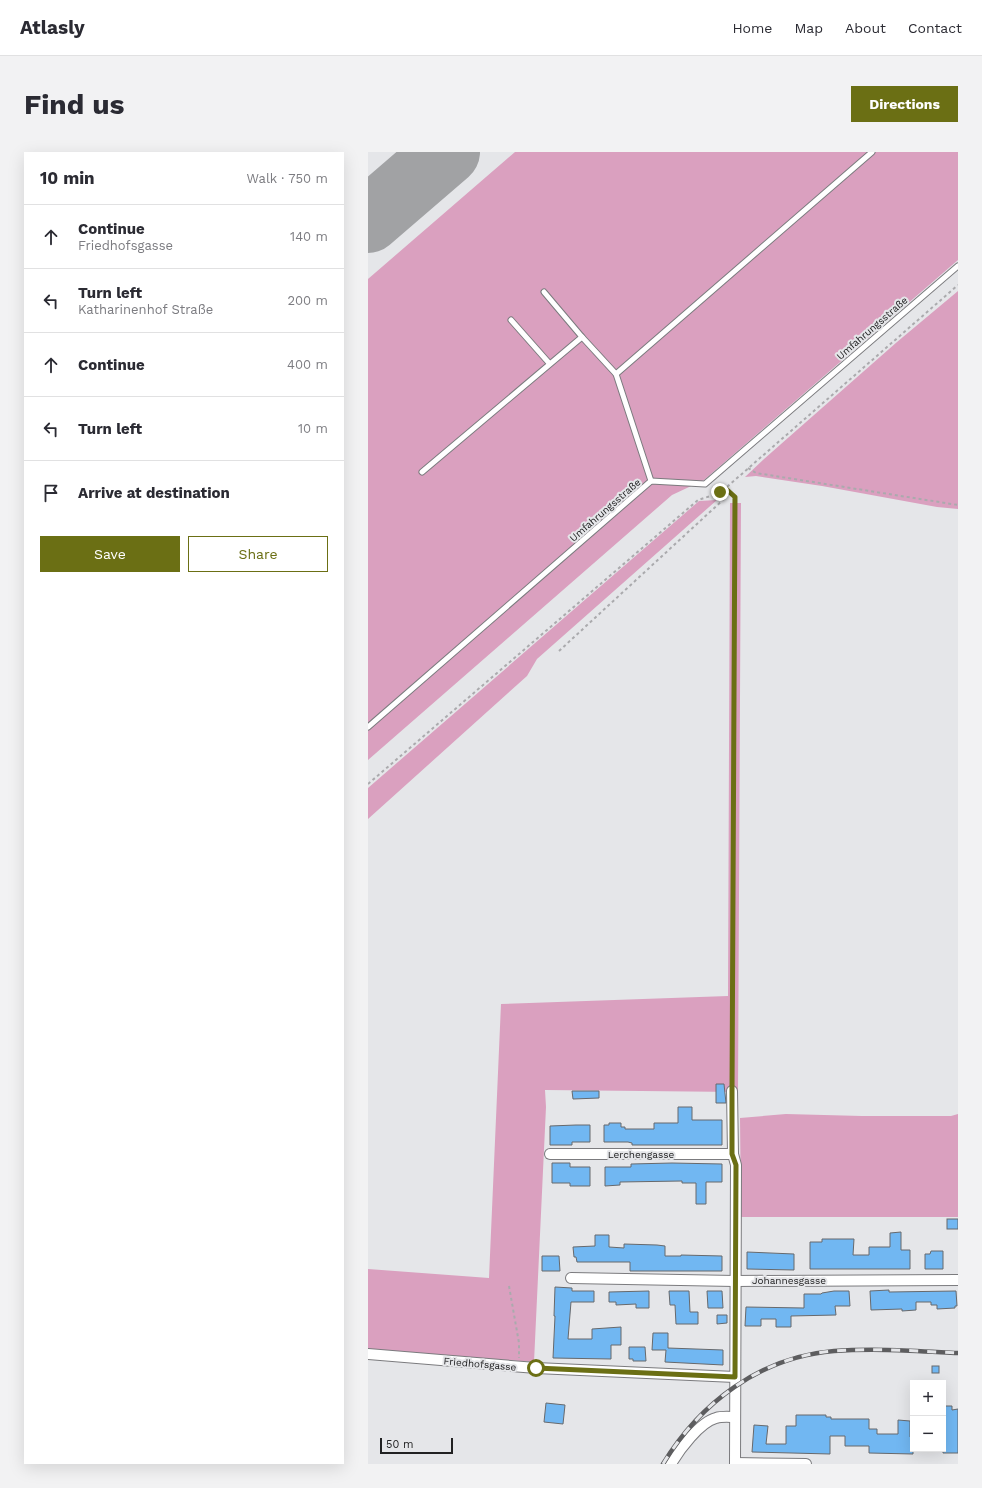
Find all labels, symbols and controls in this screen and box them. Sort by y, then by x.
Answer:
text: Atlasly [20,16,85,39]
text: Home [732,20,772,36]
text: Map [794,20,823,36]
text: About [845,20,886,36]
text: Contact [908,20,962,36]
button: Directions [851,86,958,122]
text: Find us [24,88,124,121]
text: 10 min [40,168,95,188]
text: Walk · 750 m [247,171,328,186]
text: Continue [78,220,145,238]
icon: ahead [40,226,62,248]
text: 140 m [290,229,328,244]
text: Friedhofsgasse [78,238,173,253]
text: Turn left [78,284,142,302]
icon: left [40,290,62,312]
text: 200 m [287,293,328,308]
street label: Umfahrungsstraße [834,294,910,362]
text: Katharinenhof Straße [78,302,213,317]
icon: ahead [40,354,62,376]
text: Continue [78,356,145,374]
text: 400 m [287,357,328,372]
icon: left [40,418,62,440]
text: Turn left [78,420,142,438]
text: 10 m [298,421,328,436]
street label: Umfahrungsstraße [567,476,643,544]
icon: arrive [40,482,62,504]
route end [711,483,729,501]
text: Arrive at destination [78,484,230,502]
button: Save [40,536,180,572]
button: Share [188,536,328,572]
street label: Lerchengasse [608,1149,675,1160]
street label: Johannesgasse [752,1275,826,1286]
street label: Friedhofsgasse [443,1355,517,1373]
route start [527,1359,545,1377]
map controls [910,1380,946,1452]
button: + [910,1380,946,1416]
button: − [910,1416,946,1452]
scale bar [380,1436,453,1455]
text: 50 m [386,1438,413,1451]

